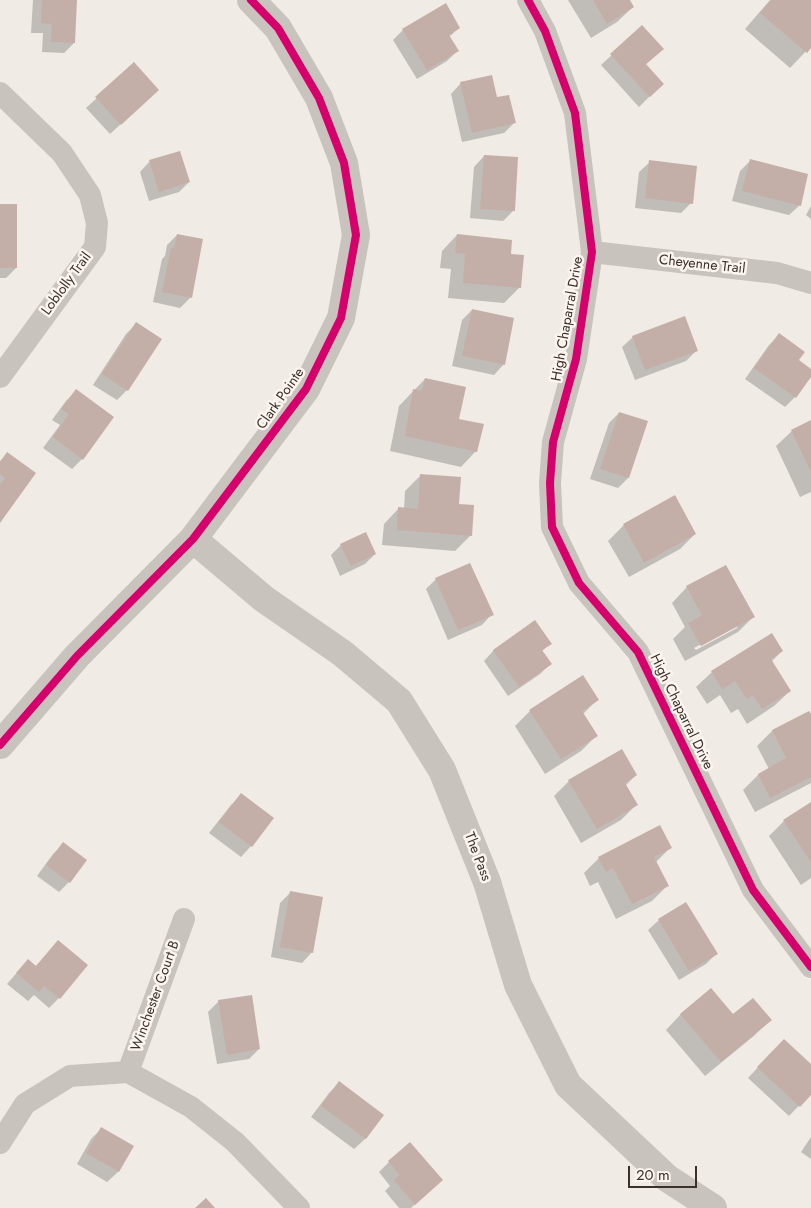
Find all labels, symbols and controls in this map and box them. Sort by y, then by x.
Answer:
street label: Loblolly Trail [39,249,95,319]
street label: Cheyenne Trail [658,252,746,278]
street label: High Chaparral Drive [549,255,587,383]
street label: Clark Pointe [254,365,308,433]
street label: High Chaparral Drive [646,651,716,773]
street label: The Pass [460,830,494,884]
street label: Winchester Court B [128,939,184,1053]
scale bar [631,1156,700,1188]
text: 20 m [636,1164,670,1186]

